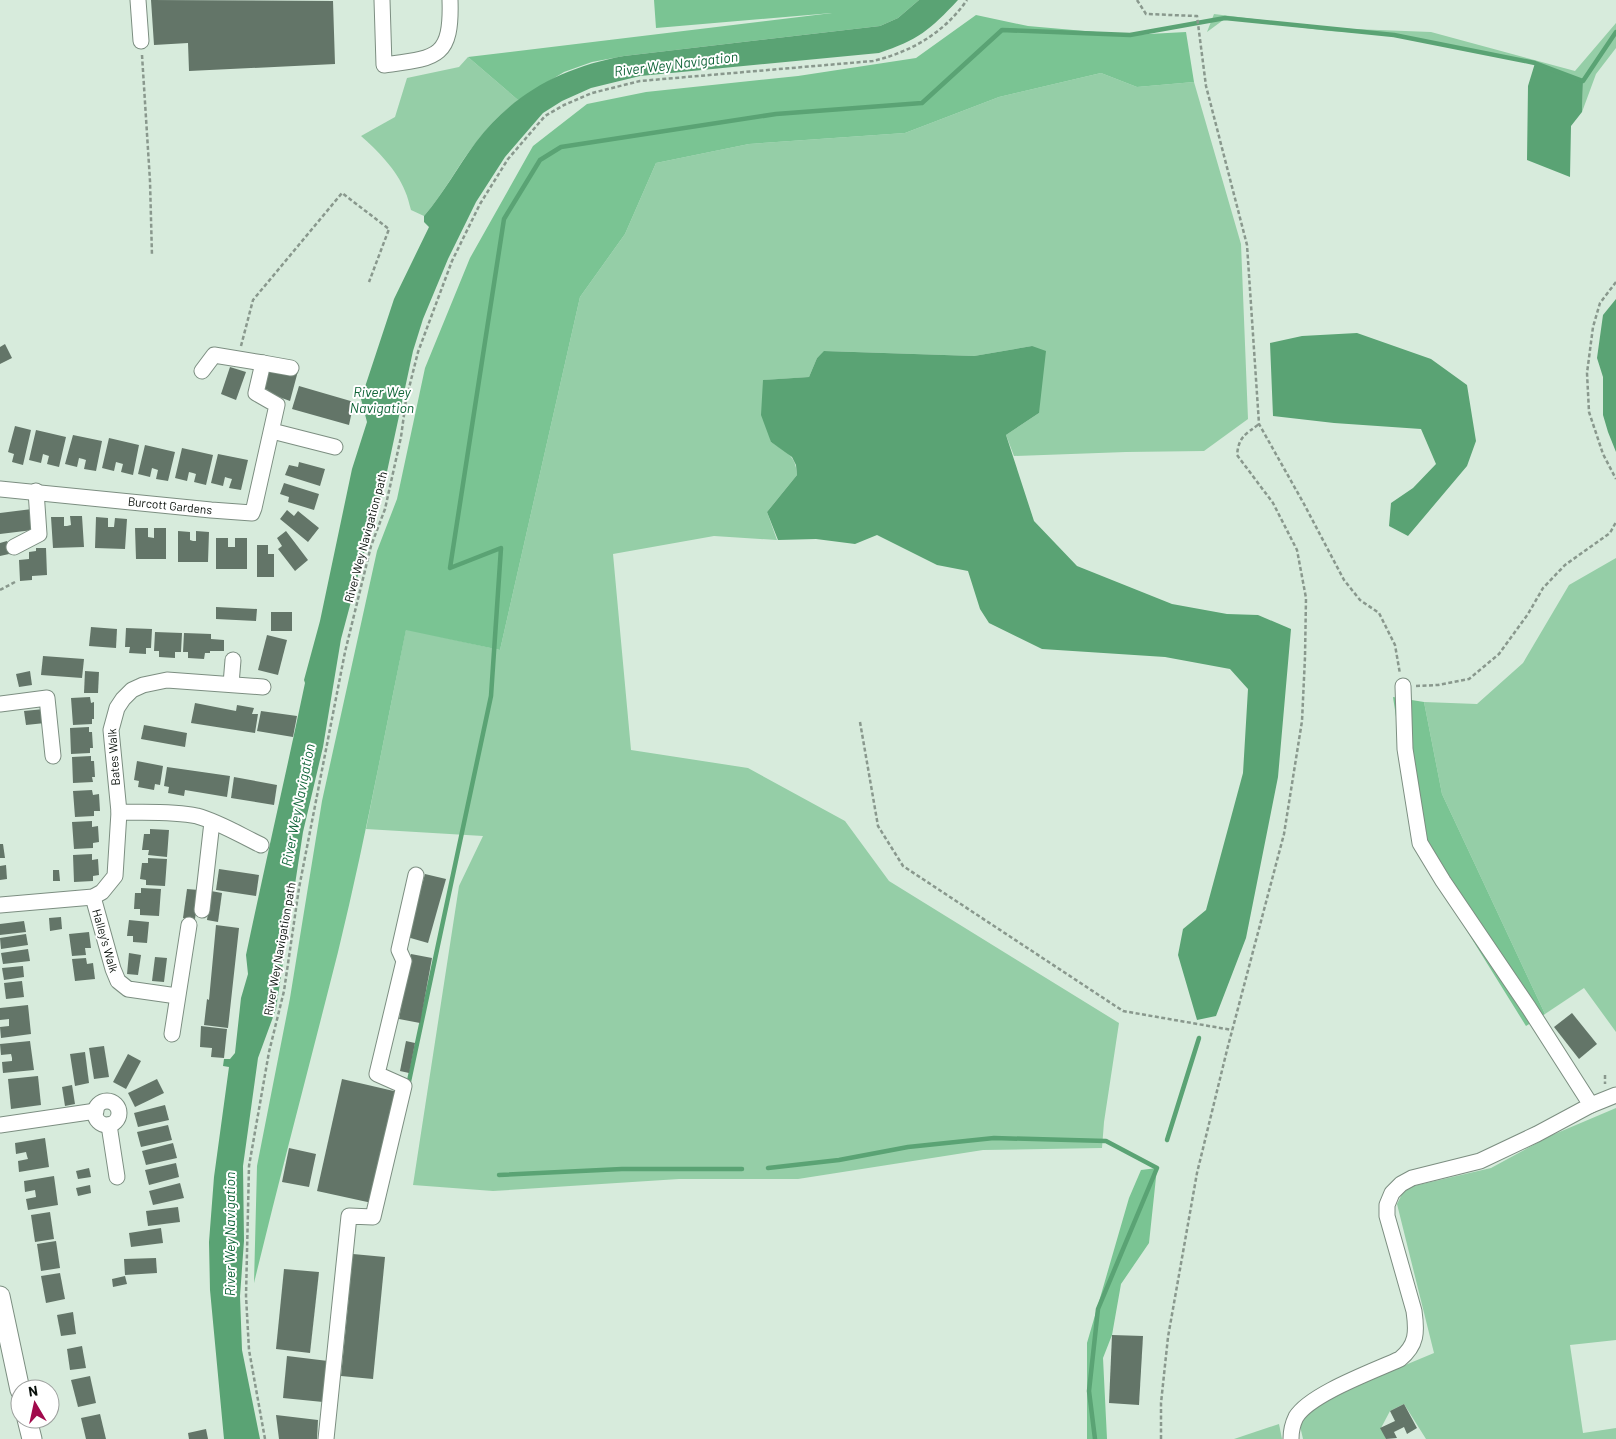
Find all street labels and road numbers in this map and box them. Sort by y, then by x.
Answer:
street label: River Wey Navigation path [341,470,389,604]
street label: Burcott Gardens [127,494,213,516]
street label: Bates Walk [104,728,122,786]
street label: River Wey Navigation path [260,881,298,1017]
street label: Halley's Walk [90,907,122,974]

